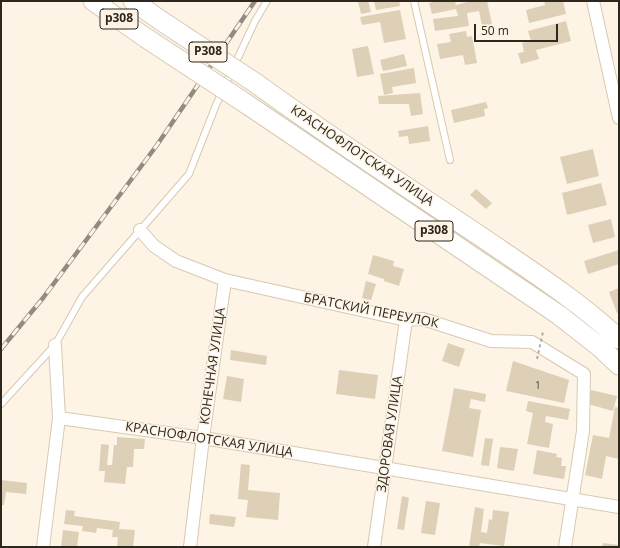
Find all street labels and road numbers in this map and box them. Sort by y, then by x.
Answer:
road number: p308 [100,9,138,29]
road number: P308 [189,42,227,62]
street label: КРАСНОФЛОТСКАЯ УЛИЦА [287,102,437,210]
road number: p308 [415,221,453,241]
street label: БРАТСКИЙ ПЕРЕУЛОК [302,290,440,332]
street label: КОНЕЧНАЯ УЛИЦА [197,306,229,426]
street label: ЗДОРОВАЯ УЛИЦА [374,375,406,493]
street label: КРАСНОФЛОТСКАЯ УЛИЦА [124,419,294,461]

